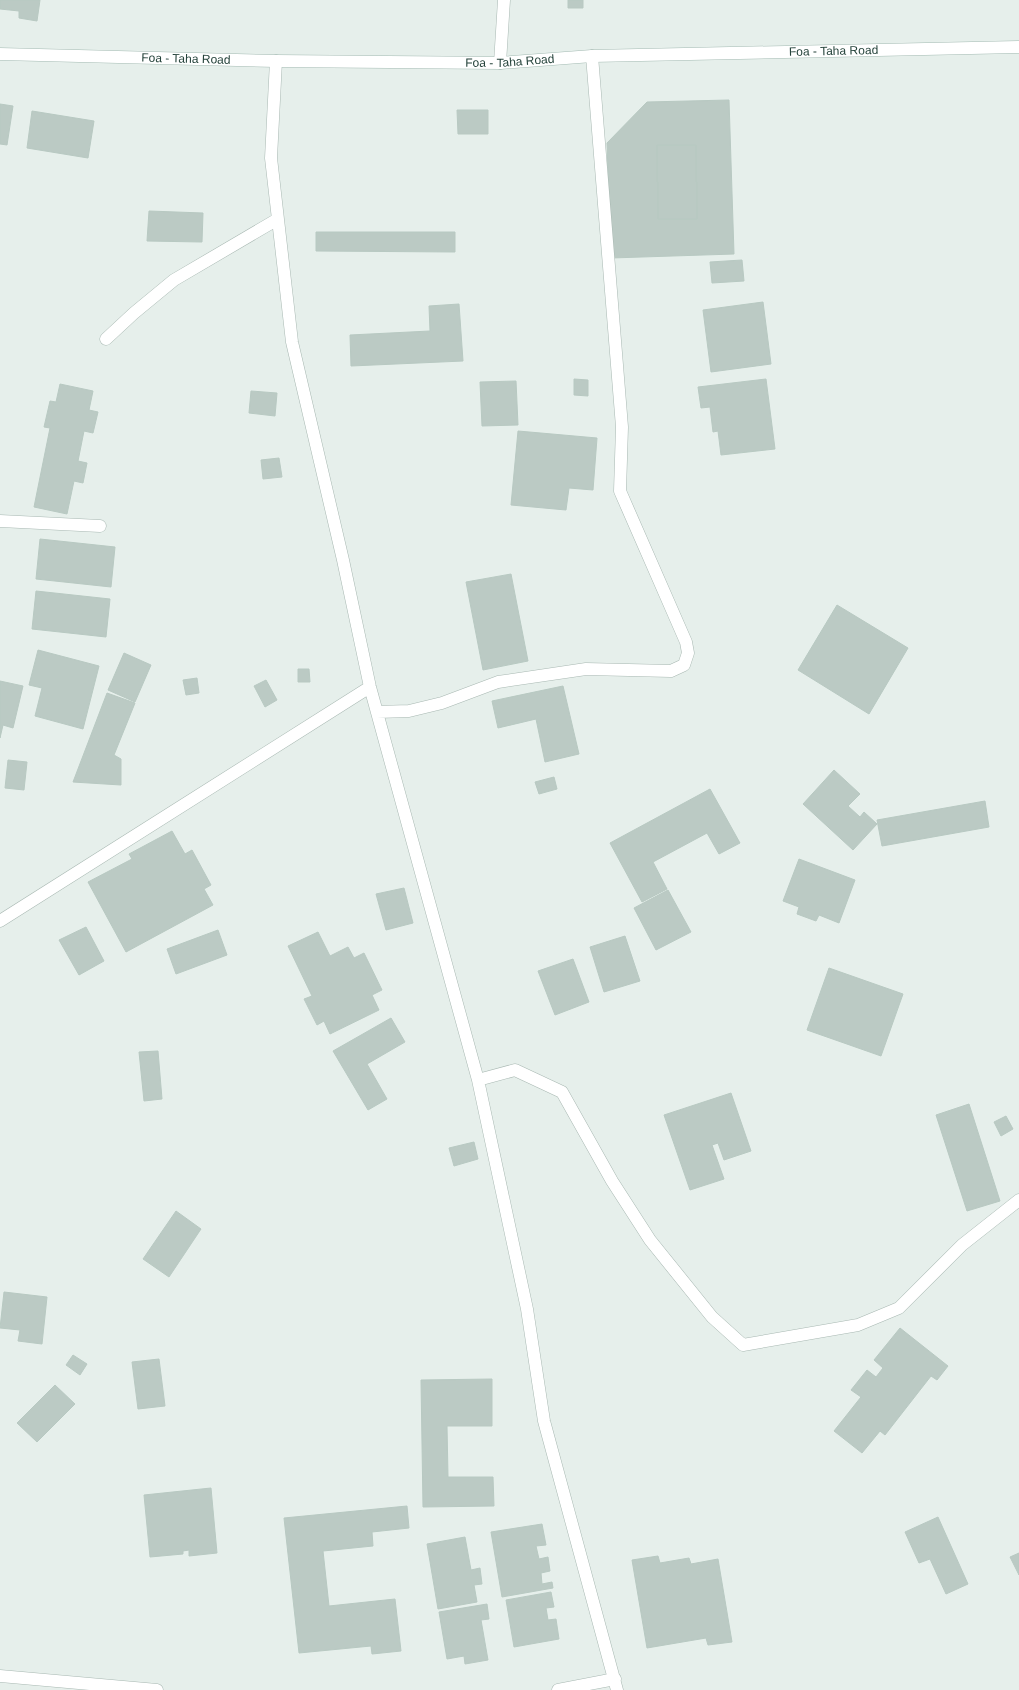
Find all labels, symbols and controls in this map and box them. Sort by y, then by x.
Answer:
street label: Foa - Taha Road [789,43,878,59]
street label: Foa - Taha Road [141,51,231,67]
street label: Foa - Taha Road [465,52,555,70]

